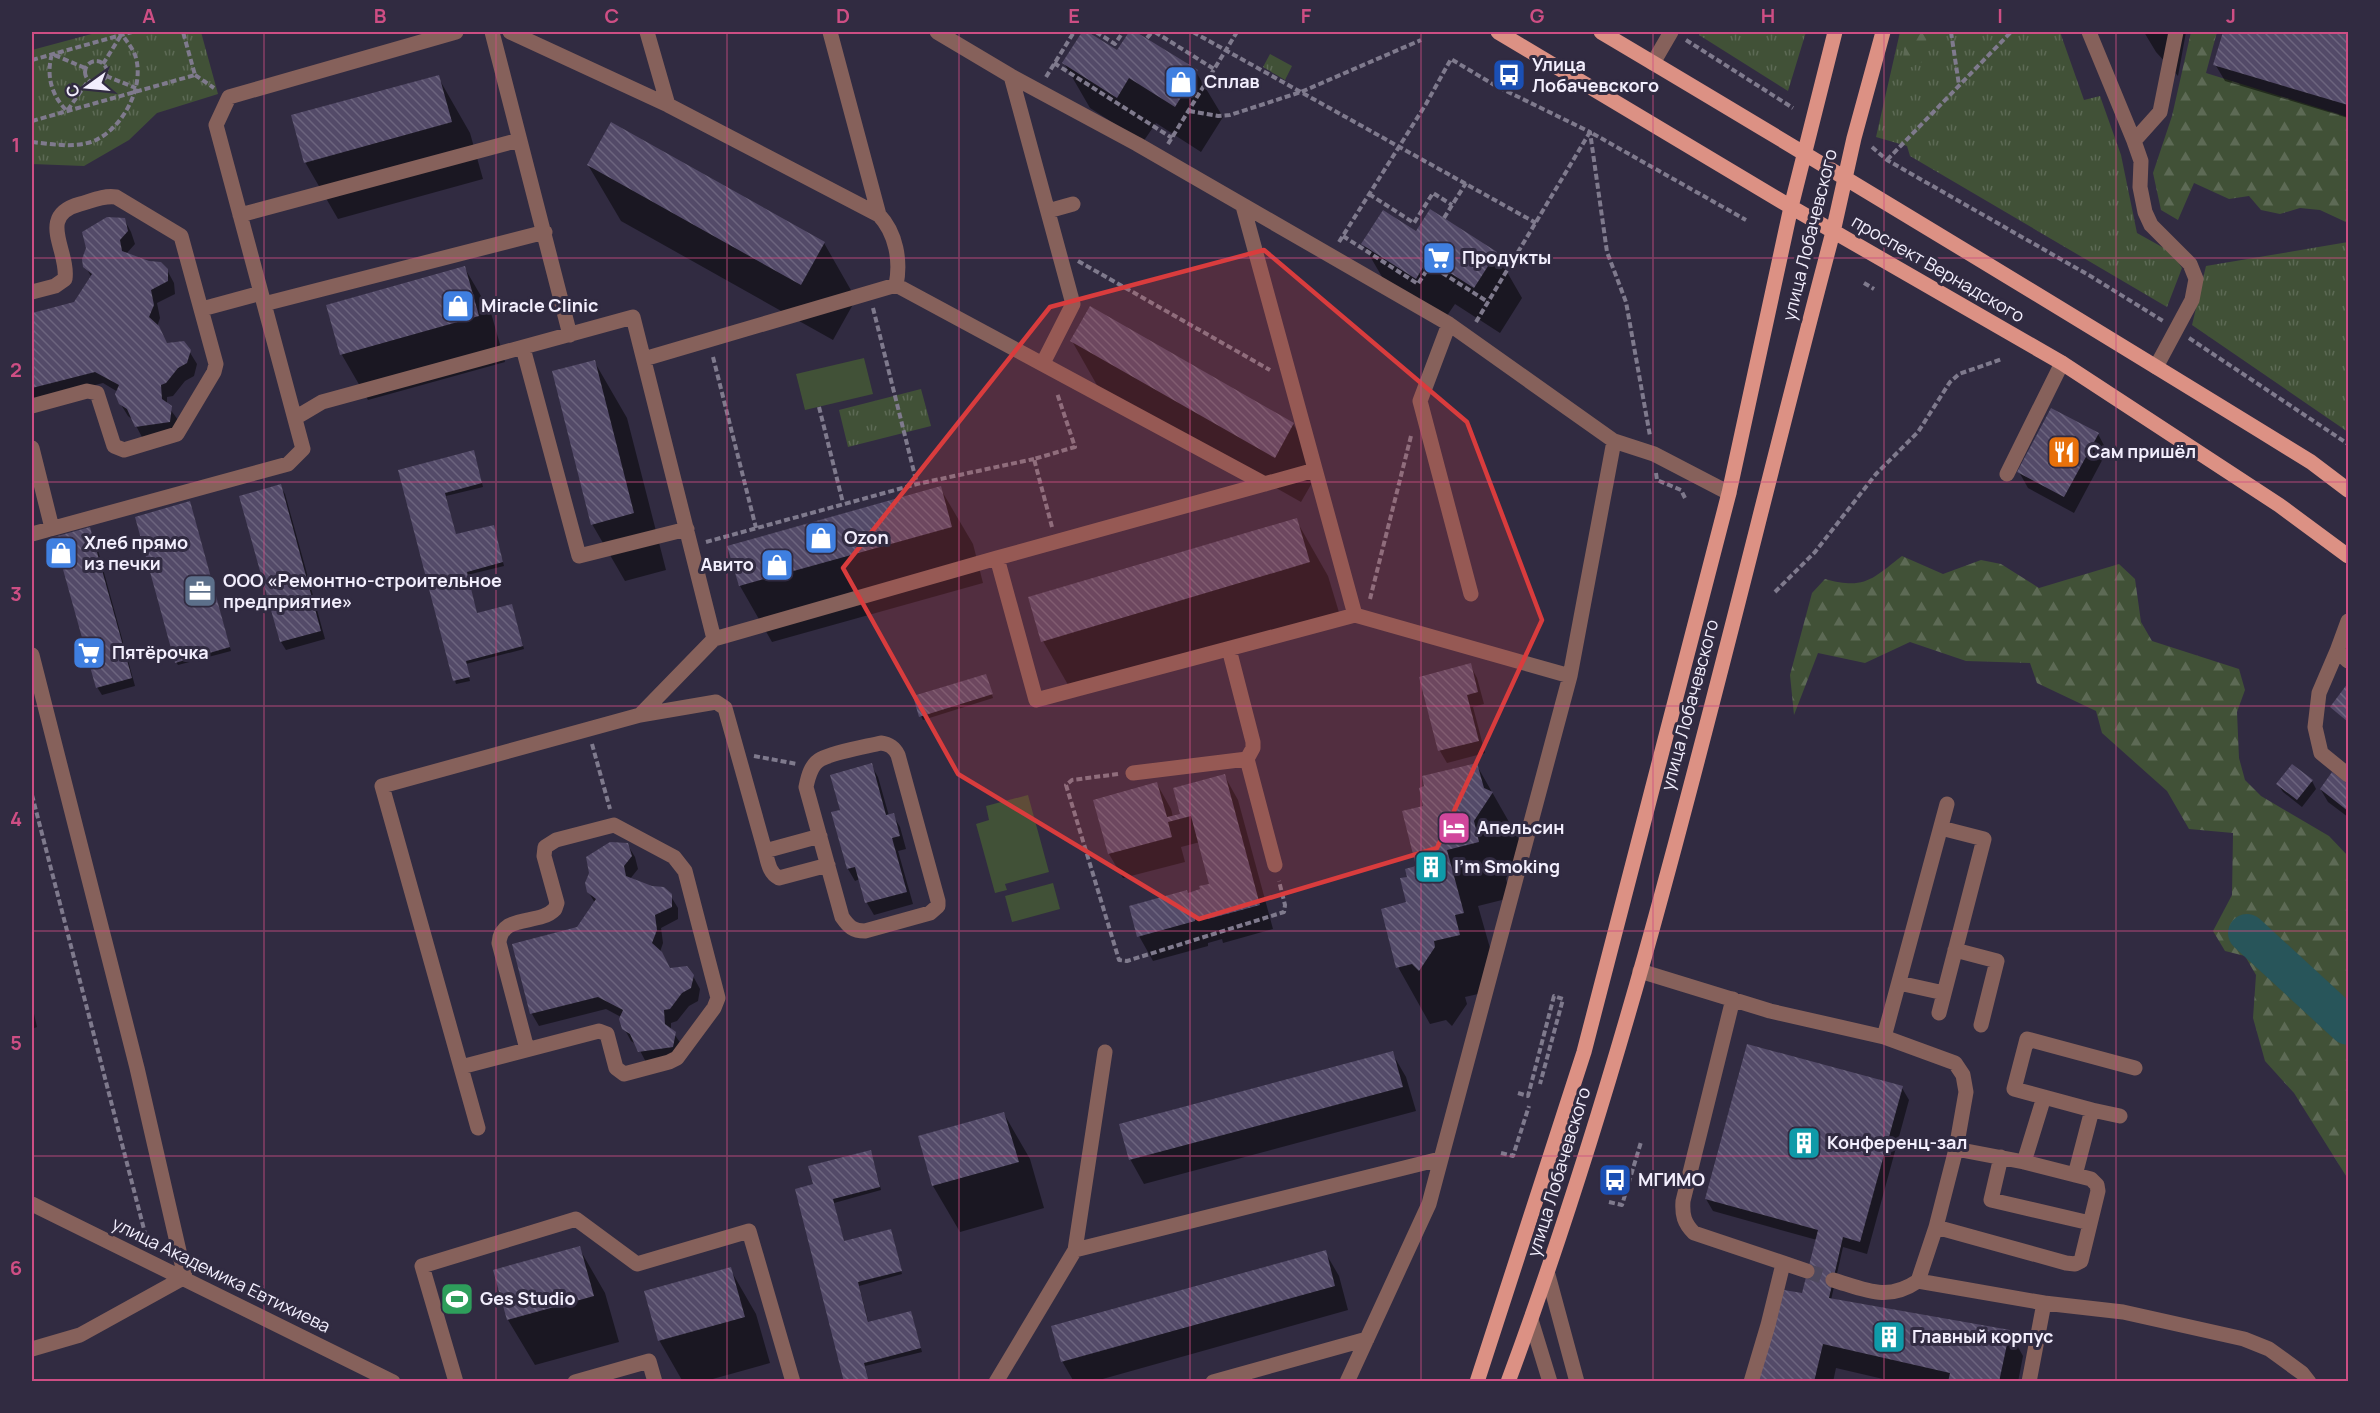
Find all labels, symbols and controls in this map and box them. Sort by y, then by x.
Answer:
text: A [142,2,156,29]
text: B [374,2,387,29]
text: C [605,2,619,29]
text: D [836,2,850,29]
text: E [1068,2,1080,29]
text: F [1301,2,1312,29]
text: G [1530,2,1545,29]
text: H [1761,2,1775,29]
text: I [1997,2,2003,29]
text: J [2226,2,2236,29]
place label: Улица Лобачевского [1532,52,1659,97]
north arrow [57,57,117,117]
bus stop icon: Улица Лобачевского [1491,57,1527,93]
shop icon: Сплав [1163,64,1199,100]
place label: Сплав [1204,69,1260,93]
text: С [60,82,85,99]
text: 1 [12,131,20,158]
street label: улица Лобачевского [1776,146,1842,323]
street label: проспект Вернадского [1848,209,2029,327]
supermarket icon: Продукты [1421,240,1457,276]
place label: Продукты [1462,245,1551,269]
shop icon: Miracle Clinic [440,288,476,324]
place label: Miracle Clinic [481,293,598,317]
text: 2 [10,356,22,383]
restaurant icon: Сам пришёл [2046,434,2082,470]
place label: Сам пришёл [2087,439,2196,463]
shop icon: Ozon [803,520,839,556]
place label: Ozon [844,525,889,549]
place label: Хлеб прямо из печки [84,530,188,575]
shop icon: Хлеб прямо из печки [43,535,79,571]
shop icon: Авито [759,547,795,583]
place label: Авито [700,552,754,576]
place label: ООО «Ремонтно-строительное предприятие» [223,568,502,613]
office icon: ООО «Ремонтно-строительное предприятие» [182,573,218,609]
text: 3 [10,580,22,607]
street label: улица Лобачевского [1655,616,1723,793]
supermarket icon: Пятёрочка [71,635,107,671]
place label: Пятёрочка [112,640,209,664]
text: 4 [10,805,22,832]
hotel icon: Апельсин [1436,810,1472,846]
place label: Апельсин [1477,815,1564,839]
building icon: I'm Smoking [1413,849,1449,885]
place label: I'm Smoking [1454,854,1560,878]
text: 5 [10,1029,22,1056]
street label: улица Лобачевского [1521,1084,1595,1260]
building icon: Конференц-зал [1786,1125,1822,1161]
place label: Конференц-зал [1827,1130,1967,1154]
bus stop icon: МГИМО [1597,1162,1633,1198]
place label: МГИМО [1638,1167,1705,1191]
street label: улица Академика Евтихиева [108,1211,335,1338]
text: 6 [10,1254,22,1281]
sports icon: Ges Studio [439,1281,475,1317]
place label: Ges Studio [480,1286,576,1310]
building icon: Главный корпус [1871,1319,1907,1355]
place label: Главный корпус [1912,1324,2053,1348]

